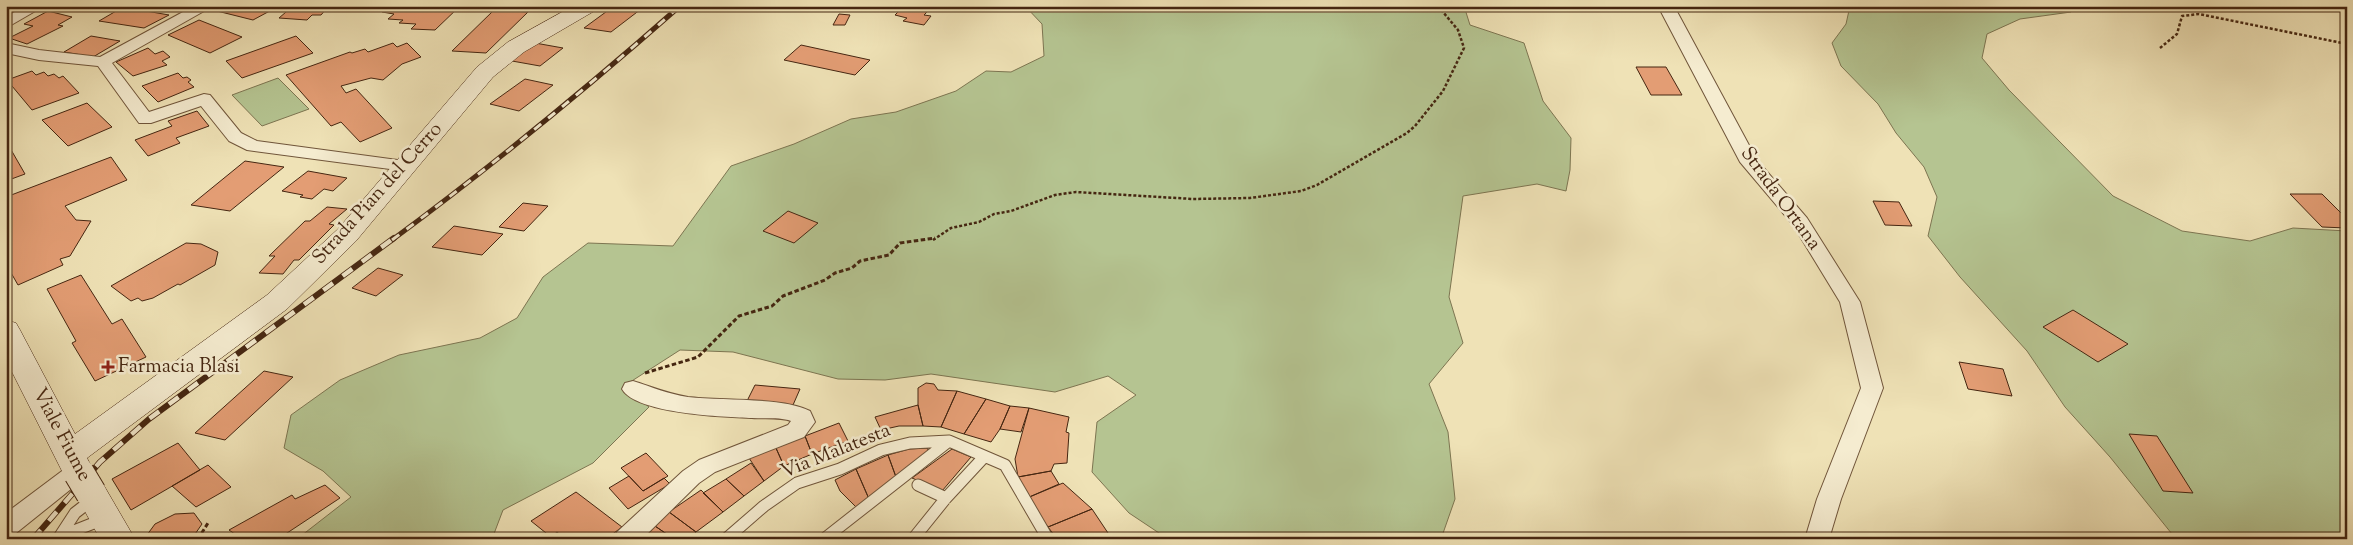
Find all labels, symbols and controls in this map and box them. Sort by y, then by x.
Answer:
street label: Strada Pian del Cerro [306,116,450,272]
street label: Strada Ortana [1733,141,1827,257]
place label: Farmacia Blasi [118,353,240,382]
marker: Farmacia Blasi [102,361,114,373]
street label: Viale Fiume [24,383,98,487]
street label: Via Malatesta [777,417,895,487]

